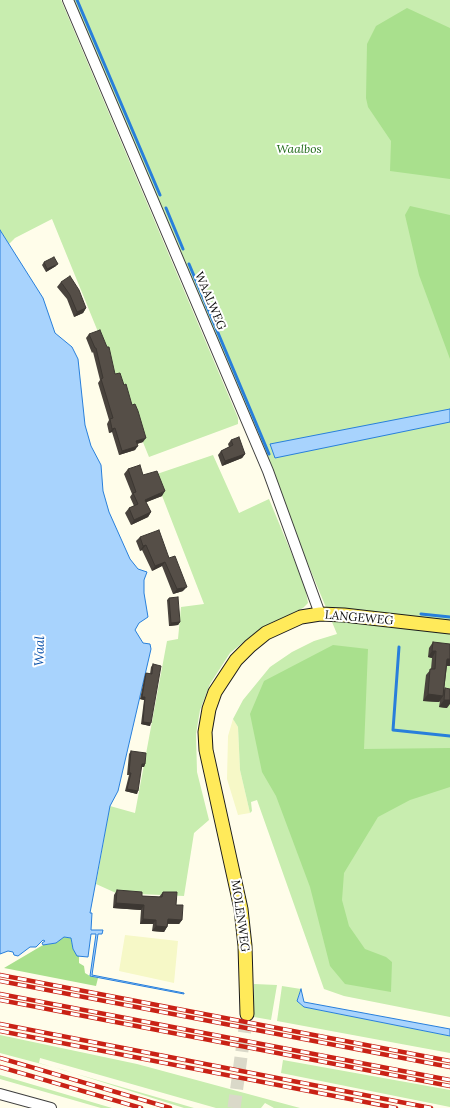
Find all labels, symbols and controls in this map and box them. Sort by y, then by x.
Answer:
park label: Waalbos [276,143,322,157]
street label: WAALWEG [191,270,229,332]
street label: LANGEWEG [324,608,394,628]
water label: Waal [32,636,48,666]
street label: MOLENWEG [228,879,252,953]

